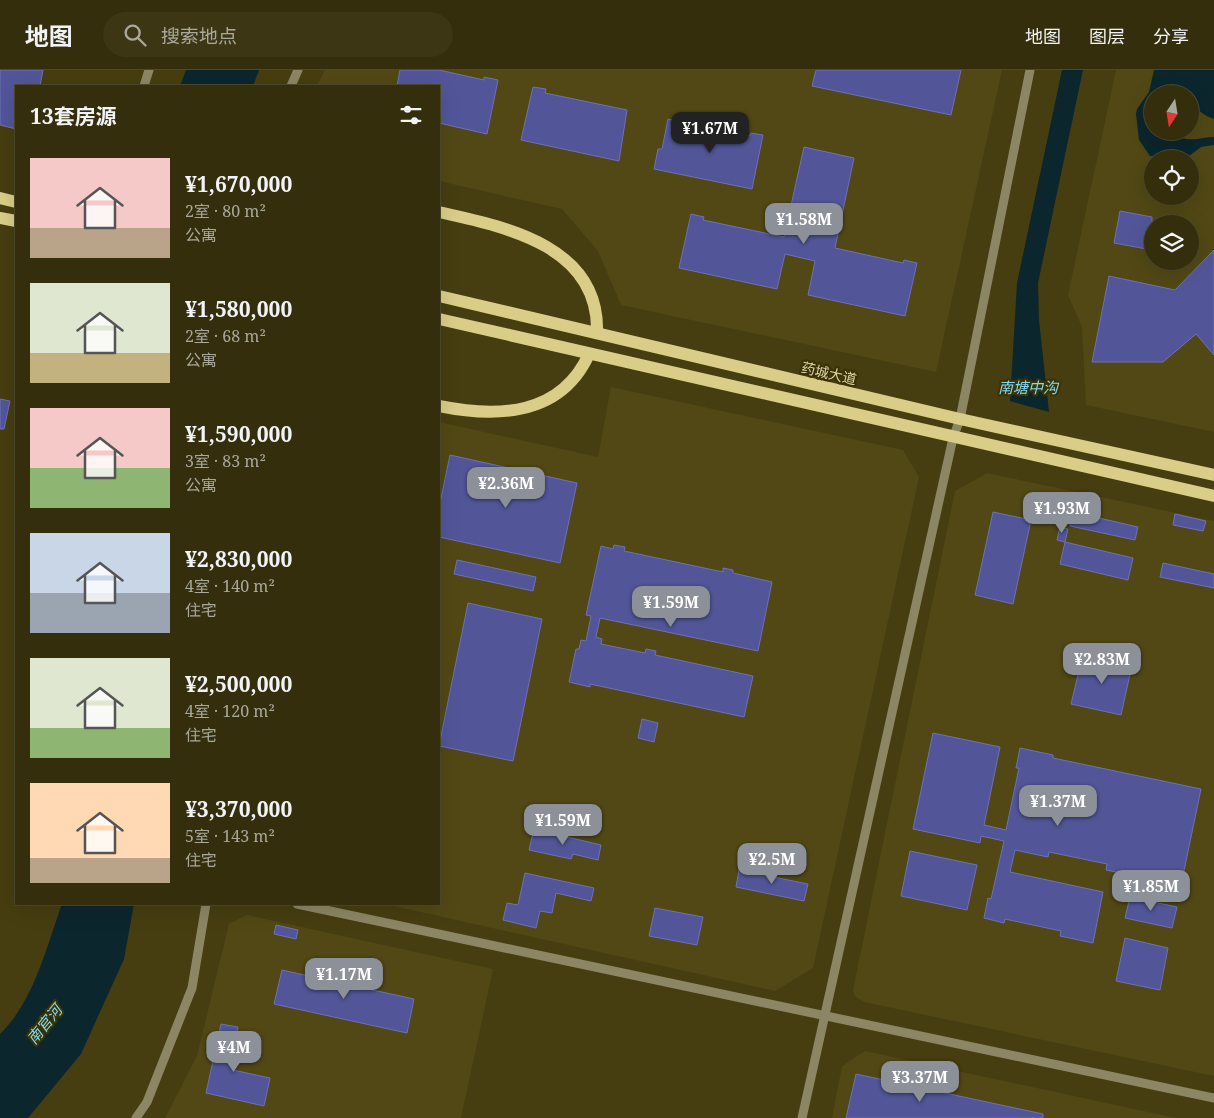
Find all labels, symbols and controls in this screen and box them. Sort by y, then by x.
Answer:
search box [103,12,453,57]
text: 地图 [25,19,73,52]
icon: search [121,21,149,49]
text: 搜索地点 [161,23,237,49]
text: 地图 [1025,24,1061,48]
text: 图层 [1089,24,1125,48]
text: 分享 [1153,24,1189,48]
north arrow [1144,85,1199,140]
map controls [1144,85,1199,270]
icon: filters [397,101,425,129]
text: 13套房源 [30,102,117,130]
pin: ¥1.67M [669,112,751,154]
text: ¥1.67M [682,117,738,139]
button: locate [1144,150,1199,205]
text: ¥1,670,000 [185,170,292,198]
icon: home [70,178,130,238]
text: 2室 · 80 m² [185,200,266,222]
pin: ¥1.58M [763,202,845,245]
text: ¥1.58M [776,208,832,230]
button: layers [1144,215,1199,270]
text: 公寓 [185,224,217,246]
text: ¥1,580,000 [185,295,292,323]
icon: home [70,303,130,363]
text: 2室 · 68 m² [185,325,266,347]
text: 公寓 [185,349,217,371]
street label: 药城大道 [800,357,858,389]
water label: 南塘中沟 [998,377,1060,397]
text: ¥1,590,000 [185,420,292,448]
icon: home [70,428,130,488]
text: 3室 · 83 m² [185,450,266,472]
pin: ¥2.36M [465,466,547,509]
text: ¥2.36M [478,472,534,494]
text: 公寓 [185,474,217,496]
pin: ¥1.93M [1021,492,1103,534]
text: ¥1.93M [1034,497,1090,519]
text: ¥2,830,000 [185,545,292,573]
icon: home [70,553,130,613]
text: 4室 · 140 m² [185,575,275,597]
pin: ¥1.59M [630,586,712,628]
text: ¥1.59M [643,591,699,613]
text: 住宅 [185,599,217,621]
pin: ¥2.83M [1061,642,1143,685]
text: ¥2.83M [1074,648,1130,670]
text: ¥2,500,000 [185,670,292,698]
icon: home [70,678,130,738]
text: 4室 · 120 m² [185,700,275,722]
text: 住宅 [185,724,217,746]
pin: ¥1.37M [1017,784,1099,827]
text: ¥1.37M [1030,790,1086,812]
text: ¥3,370,000 [185,795,292,823]
icon: home [70,803,130,863]
pin: ¥1.59M [522,804,604,846]
text: ¥1.59M [535,809,591,831]
text: 5室 · 143 m² [185,825,275,847]
pin: ¥2.5M [737,842,807,885]
text: ¥2.5M [748,848,796,870]
text: 住宅 [185,849,217,871]
pin: ¥1.85M [1110,870,1192,912]
text: ¥1.85M [1123,875,1179,897]
pin: ¥1.17M [303,958,385,1000]
text: ¥1.17M [316,963,372,985]
water label: 南官河 [22,998,68,1048]
pin: ¥4M [210,1030,258,1073]
text: ¥4M [217,1036,251,1058]
pin: ¥3.37M [879,1060,961,1103]
text: ¥3.37M [892,1066,948,1088]

